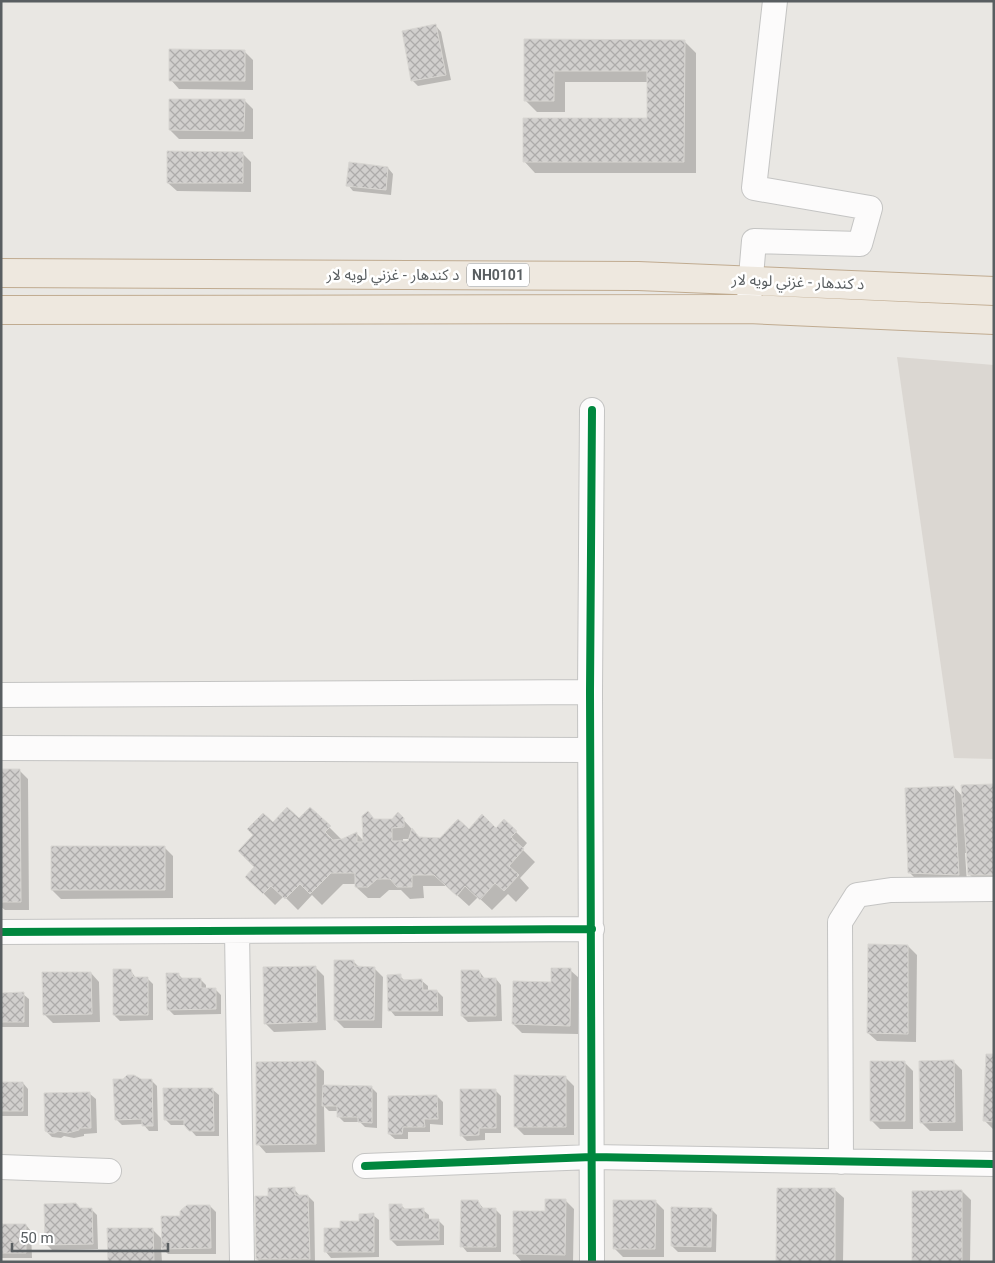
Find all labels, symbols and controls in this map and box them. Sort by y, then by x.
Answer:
road number: NH0101 [467,264,529,286]
street label: د کندهار - غزني لويه لار [326,266,459,286]
street label: د کندهار - غزني لويه لار [730,271,865,296]
scale bar [12,1220,169,1252]
text: 50 m [20,1229,54,1247]

